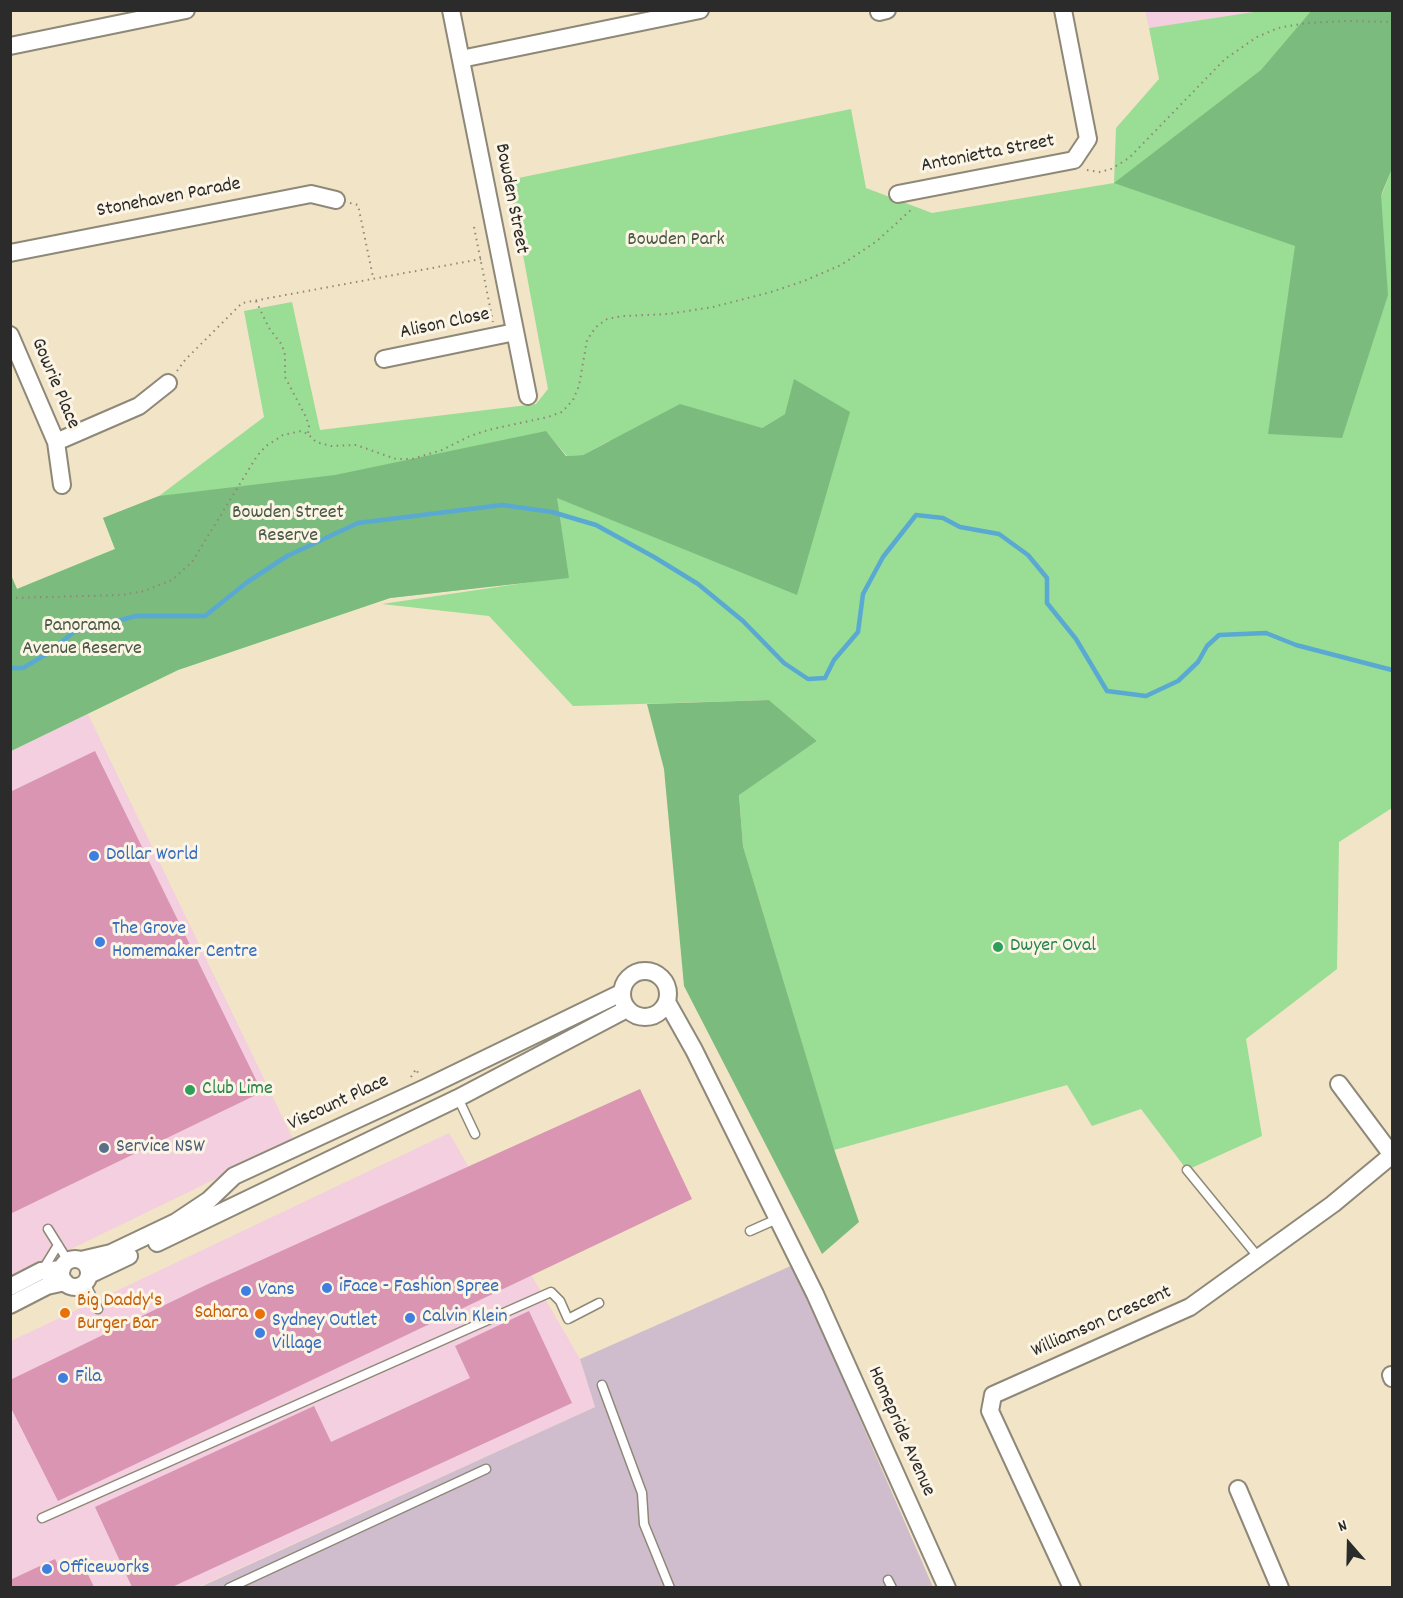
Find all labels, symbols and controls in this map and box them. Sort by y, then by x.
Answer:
street label: Antonietta Street [919,130,1057,180]
street label: Bowden Street [488,142,532,256]
street label: Stonehaven Parade [95,173,243,225]
park label: Bowden Park [627,229,725,253]
street label: Alison Close [398,304,492,346]
street label: Gowrie Place [24,335,84,433]
park label: Bowden Street Reserve [232,502,344,549]
park label: Panorama Avenue Reserve [22,615,142,662]
place label: Dollar World [106,844,198,868]
marker: Dollar World [87,849,101,863]
place label: The Grove Homemaker Centre [112,918,257,965]
marker: The Grove Homemaker Centre [93,935,107,949]
place label: Dwyer Oval [1010,935,1096,959]
marker: Dwyer Oval [991,940,1005,954]
street label: Viscount Place [285,1070,393,1138]
place label: Club Lime [202,1078,273,1102]
marker: Club Lime [183,1083,197,1097]
place label: Service NSW [116,1136,205,1160]
marker: Service NSW [97,1141,111,1155]
place label: iFace - Fashion Spree [339,1276,499,1300]
place label: Vans [258,1279,295,1303]
marker: iFace - Fashion Spree [320,1281,334,1295]
street label: Williamson Crescent [1028,1281,1176,1365]
marker: Vans [239,1284,253,1298]
place label: Big Daddy's Burger Bar [77,1290,162,1337]
place label: Sahara [194,1302,248,1326]
marker: Big Daddy's Burger Bar [58,1306,72,1320]
place label: Calvin Klein [422,1306,508,1330]
marker: Sahara [253,1307,267,1321]
place label: Sydney Outlet Village [272,1310,377,1357]
marker: Calvin Klein [403,1311,417,1325]
marker: Sydney Outlet Village [253,1326,267,1340]
street label: Homepride Avenue [861,1363,939,1501]
place label: Fila [75,1366,102,1390]
marker: Fila [56,1371,70,1385]
north arrow [1319,1514,1379,1574]
text: N [1335,1514,1350,1539]
place label: Officeworks [59,1557,150,1581]
marker: Officeworks [40,1562,54,1576]

